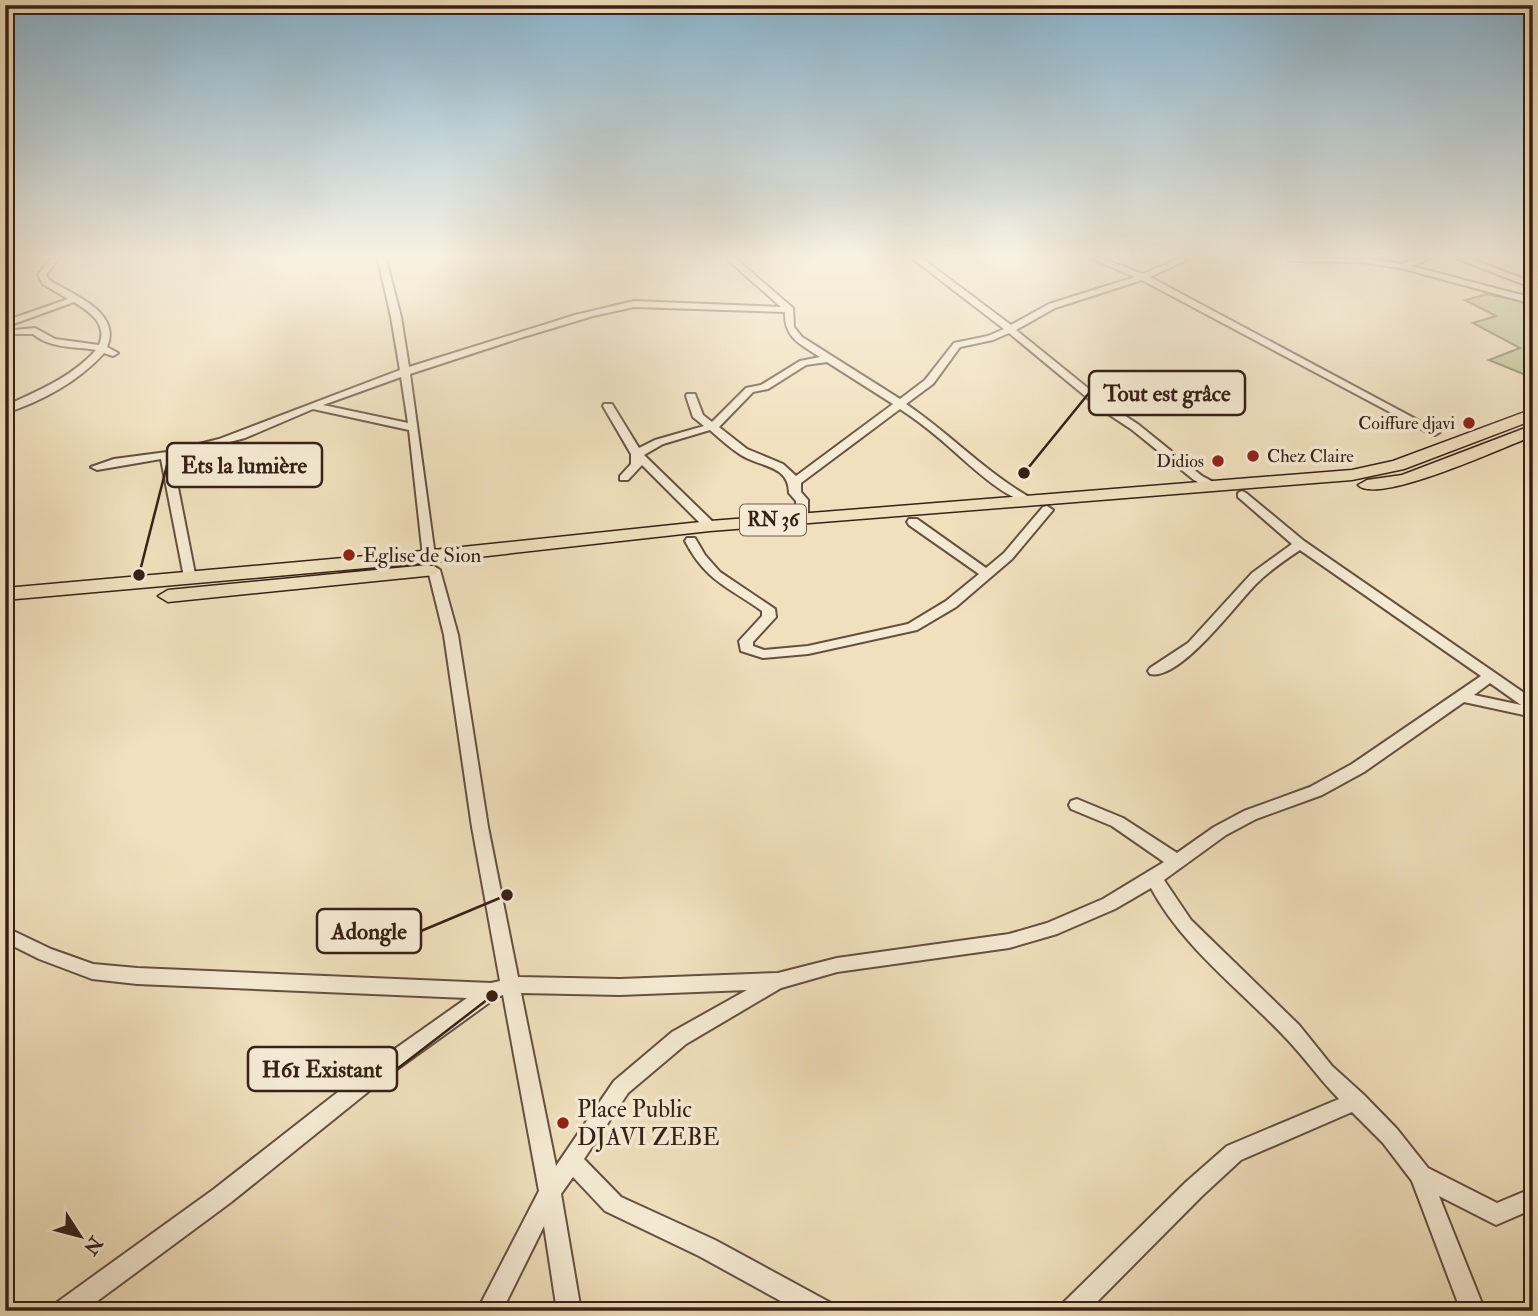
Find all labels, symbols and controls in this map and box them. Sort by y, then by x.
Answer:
callout: Tout est grâce [1089,371,1245,415]
text: Tout est grâce [1102,379,1231,409]
place label: Coiffure djavi [1358,412,1455,435]
marker: Coiffure djavi [1461,415,1477,431]
callout: Ets la lumière [167,443,322,487]
place label: Chez Claire [1267,445,1354,468]
marker: Chez Claire [1245,448,1261,464]
place label: Didios [1156,450,1204,473]
text: Ets la lumière [181,451,308,480]
marker: Didios [1210,453,1226,469]
road number: RN 36 [740,505,806,536]
place label: Eglise de Sion [363,542,482,569]
marker: Eglise de Sion [341,547,357,563]
callout: Adongle [317,909,421,953]
text: Adongle [330,917,407,947]
callout: H61 Existant [248,1047,397,1091]
text: H61 Existant [262,1055,383,1084]
place label: Place Public DJAVI ZEBE [577,1094,720,1153]
marker: Place Public DJAVI ZEBE [555,1115,571,1131]
north arrow [46,1200,116,1270]
text: N [78,1231,108,1260]

